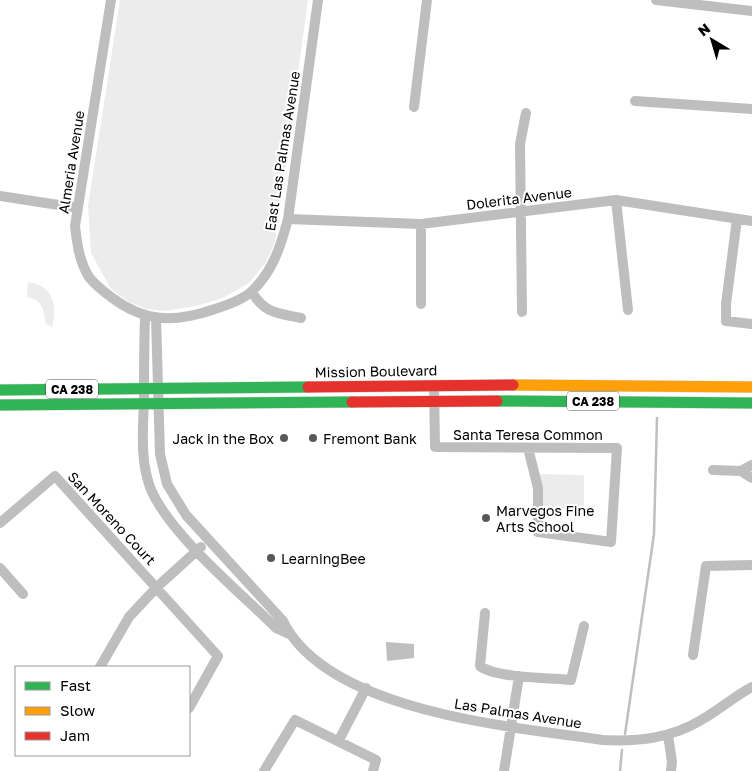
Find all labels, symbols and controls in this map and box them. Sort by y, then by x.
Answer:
north arrow [687,15,737,65]
text: N [694,19,713,39]
street label: East Las Palmas Avenue [261,70,303,232]
street label: Almeria Avenue [54,109,88,215]
street label: Dolerita Avenue [465,183,573,213]
street label: Mission Boulevard [315,361,437,381]
road number: CA 238 [46,379,98,398]
road number: CA 238 [567,392,619,411]
street label: Santa Teresa Common [453,426,603,443]
place label: Jack in the Box [172,430,274,447]
place label: Fremont Bank [323,430,417,447]
marker: Jack in the Box [278,432,290,444]
marker: Fremont Bank [307,432,319,444]
street label: San Moreno Court [64,468,160,568]
place label: Marvegos Fine Arts School [496,502,594,535]
marker: Marvegos Fine Arts School [480,512,492,524]
place label: LearningBee [281,550,366,567]
marker: LearningBee [265,552,277,564]
legend [15,666,190,756]
text: Fast [60,676,91,694]
street label: Las Palmas Avenue [453,695,583,731]
text: Slow [60,701,95,719]
text: Jam [60,726,90,744]

